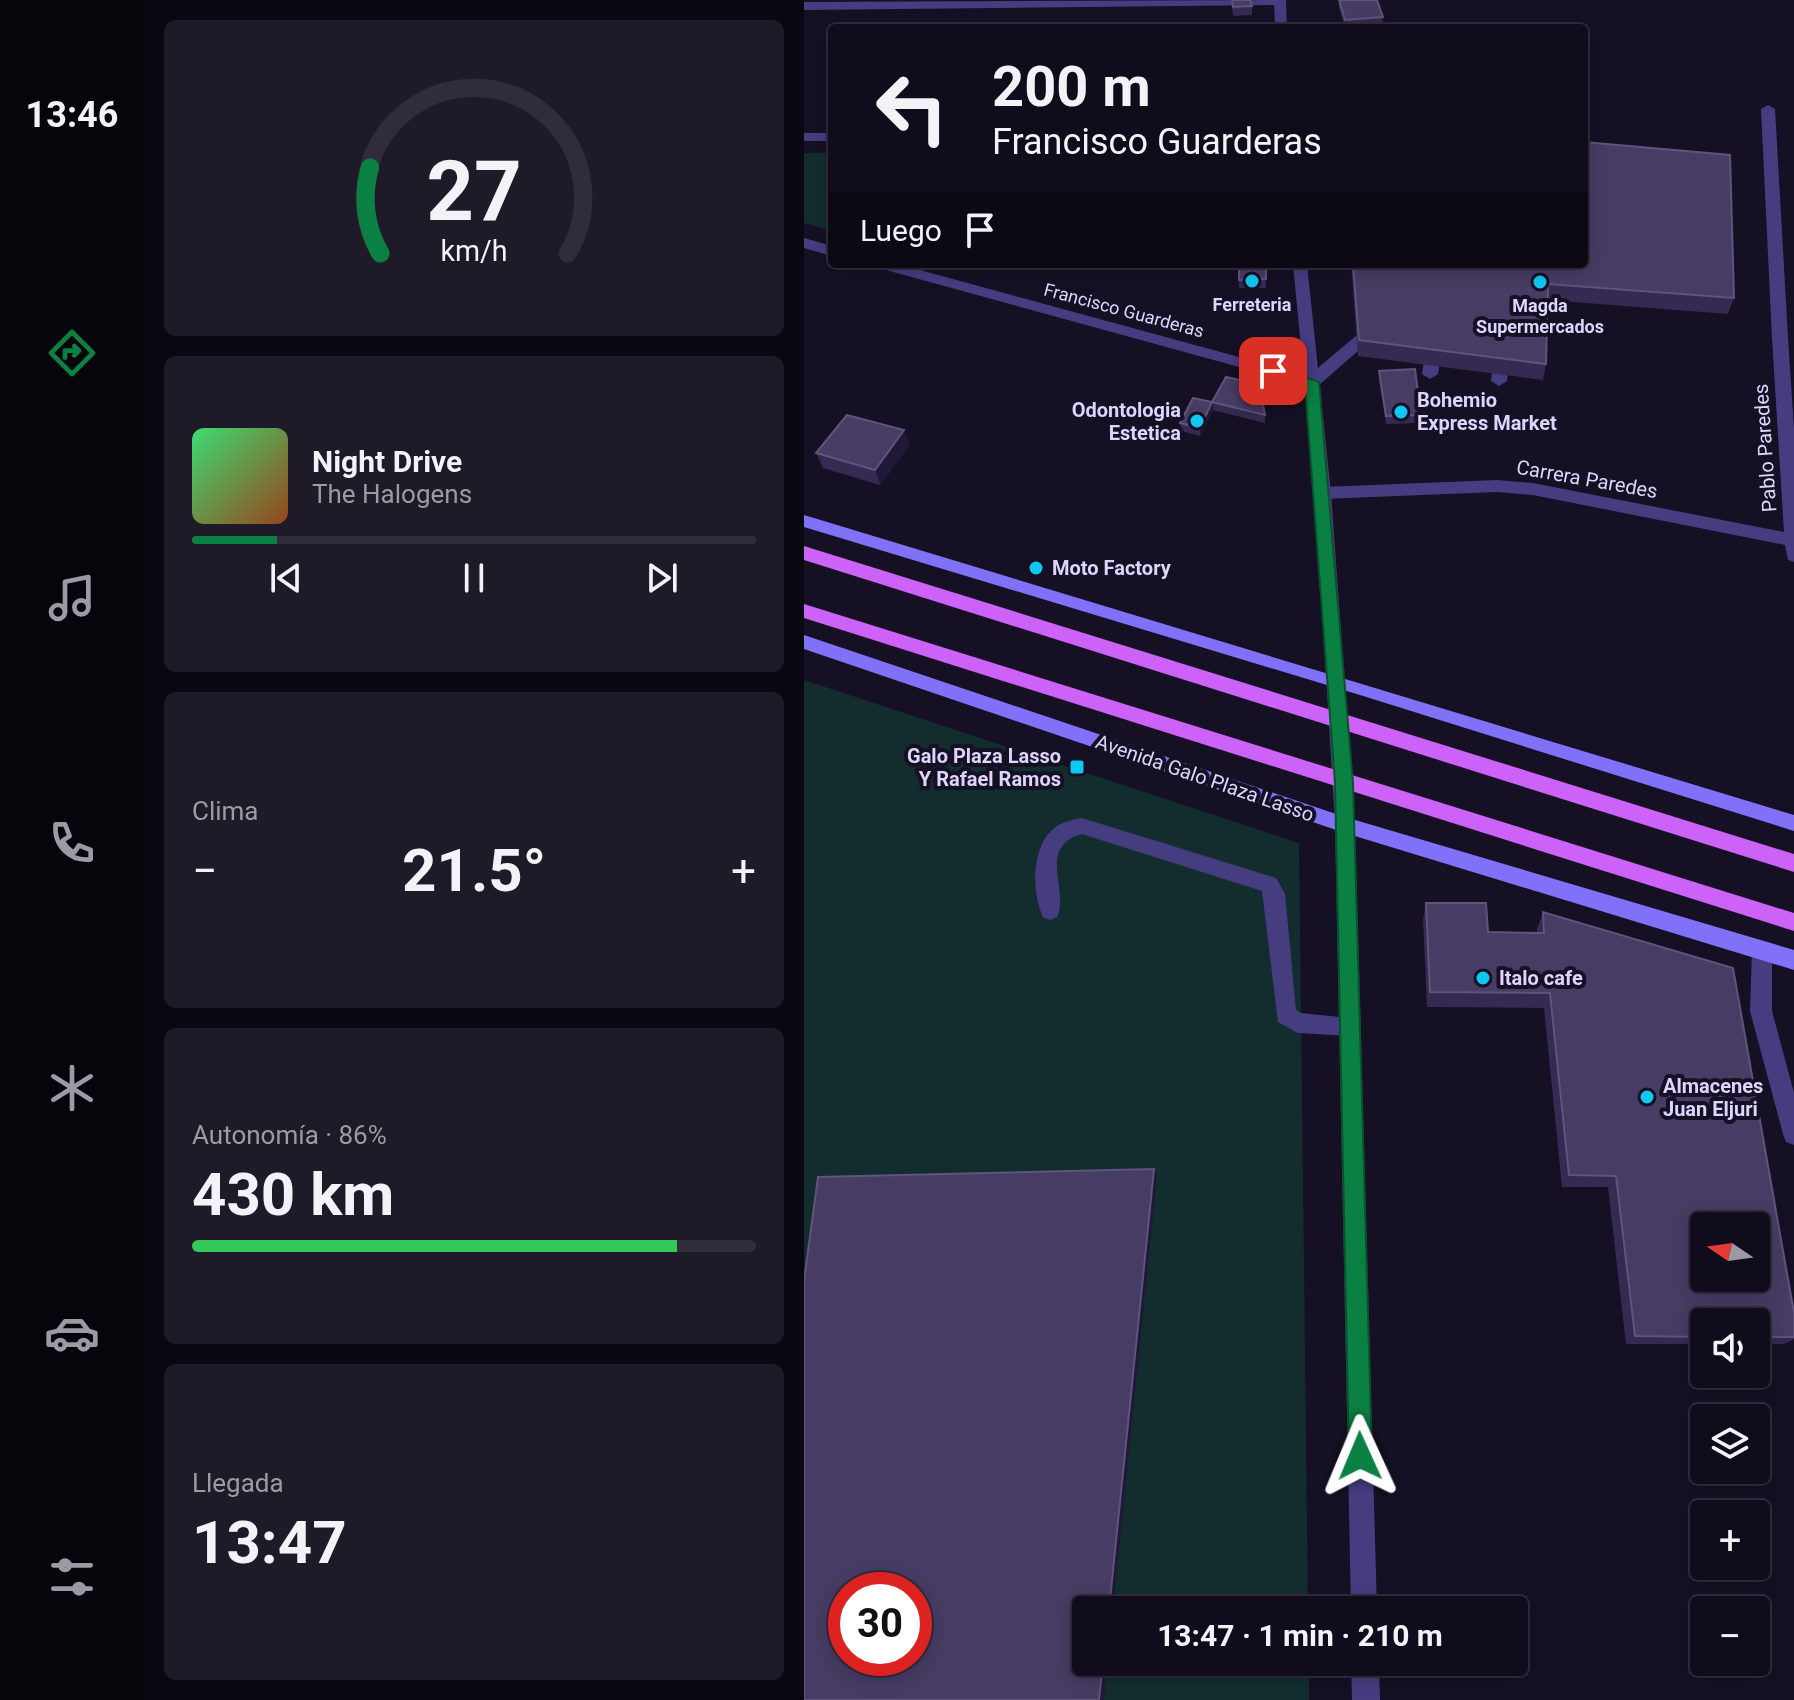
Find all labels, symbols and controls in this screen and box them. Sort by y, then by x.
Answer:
text: 200 m [992,54,1151,120]
icon: left [860,56,964,160]
text: 13:46 [26,94,118,136]
text: Francisco Guarderas [992,121,1322,163]
text: 27 [426,143,522,240]
icon: arrive [958,208,1002,252]
text: Luego [860,213,942,248]
text: km/h [440,234,508,268]
marker: Ferreteria [1243,272,1261,290]
marker: Magda Supermercados [1531,273,1549,291]
street label: Francisco Guarderas [1042,279,1206,341]
place label: Ferreteria [1213,294,1292,315]
place label: Magda Supermercados [1476,295,1604,337]
icon: directions [44,325,100,381]
pin [1239,337,1307,405]
icon: arrive [1251,349,1295,393]
street label: Pablo Paredes [1749,383,1781,513]
place label: Bohemio Express Market [1417,388,1557,435]
place label: Odontologia Estetica [1072,398,1181,445]
marker: Bohemio Express Market [1392,403,1410,421]
marker: Odontologia Estetica [1188,412,1206,430]
text: Night Drive [312,444,462,479]
street label: Carrera Paredes [1515,455,1659,503]
text: The Halogens [312,479,472,509]
icon: previous [264,556,308,600]
icon: pause [452,556,496,600]
icon: next [640,556,684,600]
place label: Moto Factory [1052,556,1172,580]
marker: Moto Factory [1027,559,1045,577]
icon: music [44,570,100,626]
street label: Avenida Galo Plaza Lasso [1093,729,1317,827]
place label: Galo Plaza Lasso Y Rafael Ramos [907,744,1061,791]
marker: Galo Plaza Lasso Y Rafael Ramos [1068,758,1086,776]
text: Clima [192,796,259,826]
icon: phone [44,815,100,871]
text: 21.5° [402,835,546,906]
text: − [192,845,217,897]
text: + [731,845,756,897]
place label: Italo cafe [1499,966,1583,990]
marker: Italo cafe [1474,969,1492,987]
icon: climate [44,1060,100,1116]
place label: Almacenes Juan Eljuri [1663,1074,1763,1121]
marker: Almacenes Juan Eljuri [1638,1088,1656,1106]
text: Autonomía · 86% [192,1120,387,1150]
text: 430 km [192,1159,394,1230]
north arrow [1690,1212,1770,1292]
map controls [1690,1212,1770,1676]
icon: car [44,1305,100,1361]
button: sound [1690,1308,1770,1388]
button: layers [1690,1404,1770,1484]
position arrow [1318,1414,1402,1498]
text: Llegada [192,1468,284,1498]
button: + [1690,1500,1770,1580]
text: 13:47 [192,1507,347,1578]
icon: filters [44,1549,100,1605]
speed limit sign: 30 [828,1572,932,1676]
button: − [1690,1596,1770,1676]
text: 13:47 · 1 min · 210 m [1157,1618,1443,1653]

